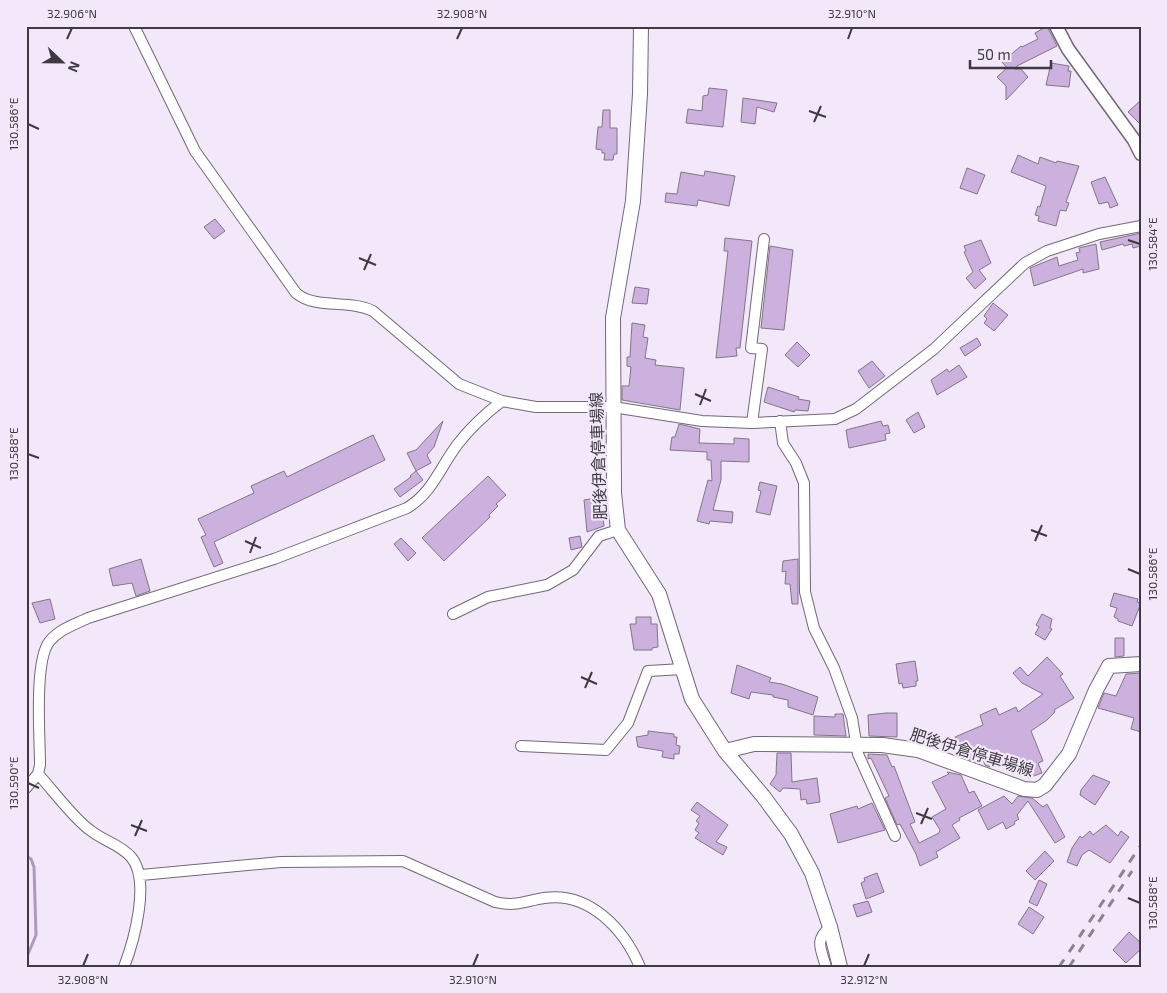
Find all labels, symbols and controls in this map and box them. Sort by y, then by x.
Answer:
text: 32.906°N [47,6,97,20]
text: 32.908°N [437,6,487,20]
text: 32.910°N [828,6,876,20]
north arrow [38,38,88,88]
scale bar [970,38,1051,70]
text: 50 m [977,45,1011,63]
text: N [65,59,84,75]
text: 130.586°E [6,97,20,151]
text: 130.584°E [1145,217,1159,271]
street label: 肥後伊倉停車場線 [586,392,609,520]
text: 130.588°E [6,427,20,481]
text: 130.586°E [1145,547,1159,601]
street label: 肥後伊倉停車場線 [908,724,1036,779]
text: 130.590°E [6,756,20,810]
text: 130.588°E [1145,876,1159,930]
text: 32.908°N [58,972,108,986]
text: 32.910°N [449,972,497,986]
text: 32.912°N [840,972,888,986]

